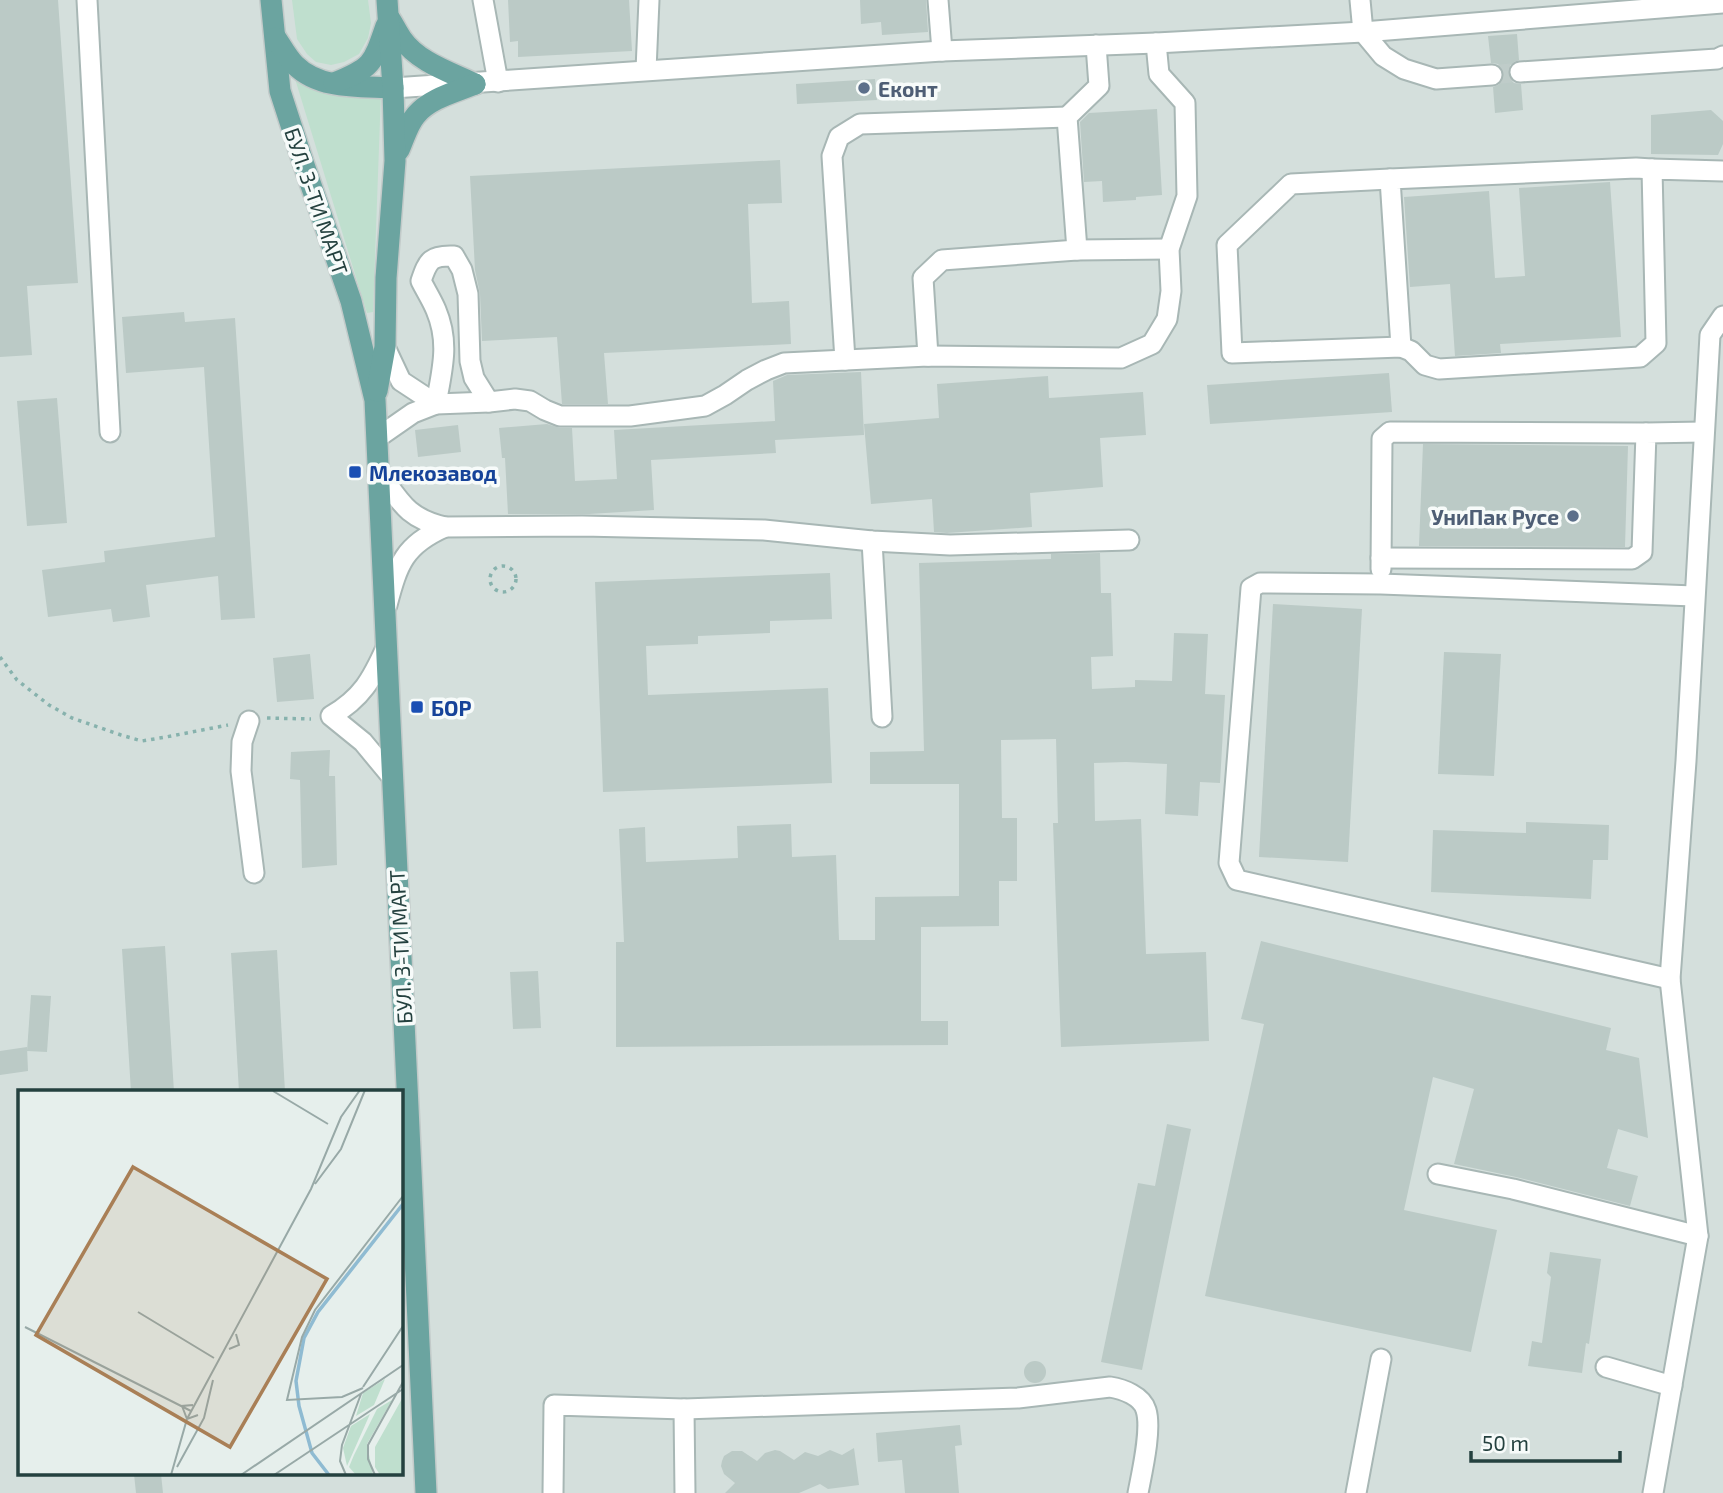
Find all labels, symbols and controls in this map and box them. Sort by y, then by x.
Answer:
place label: Еконт [878,76,938,101]
marker: Еконт [856,80,872,96]
street label: БУЛ. 3-ТИ МАРТ [280,124,354,278]
place label: Млекозавод [369,460,497,485]
marker: Млекозавод [347,464,363,480]
place label: УниПак Русе [1431,504,1559,529]
marker: УниПак Русе [1565,508,1581,524]
place label: БОР [431,695,472,720]
marker: БОР [409,699,425,715]
street label: БУЛ. 3-ТИ МАРТ [383,869,417,1025]
inset map [18,1090,402,1476]
scale bar [1471,1420,1620,1464]
text: 50 m [1482,1430,1529,1455]

